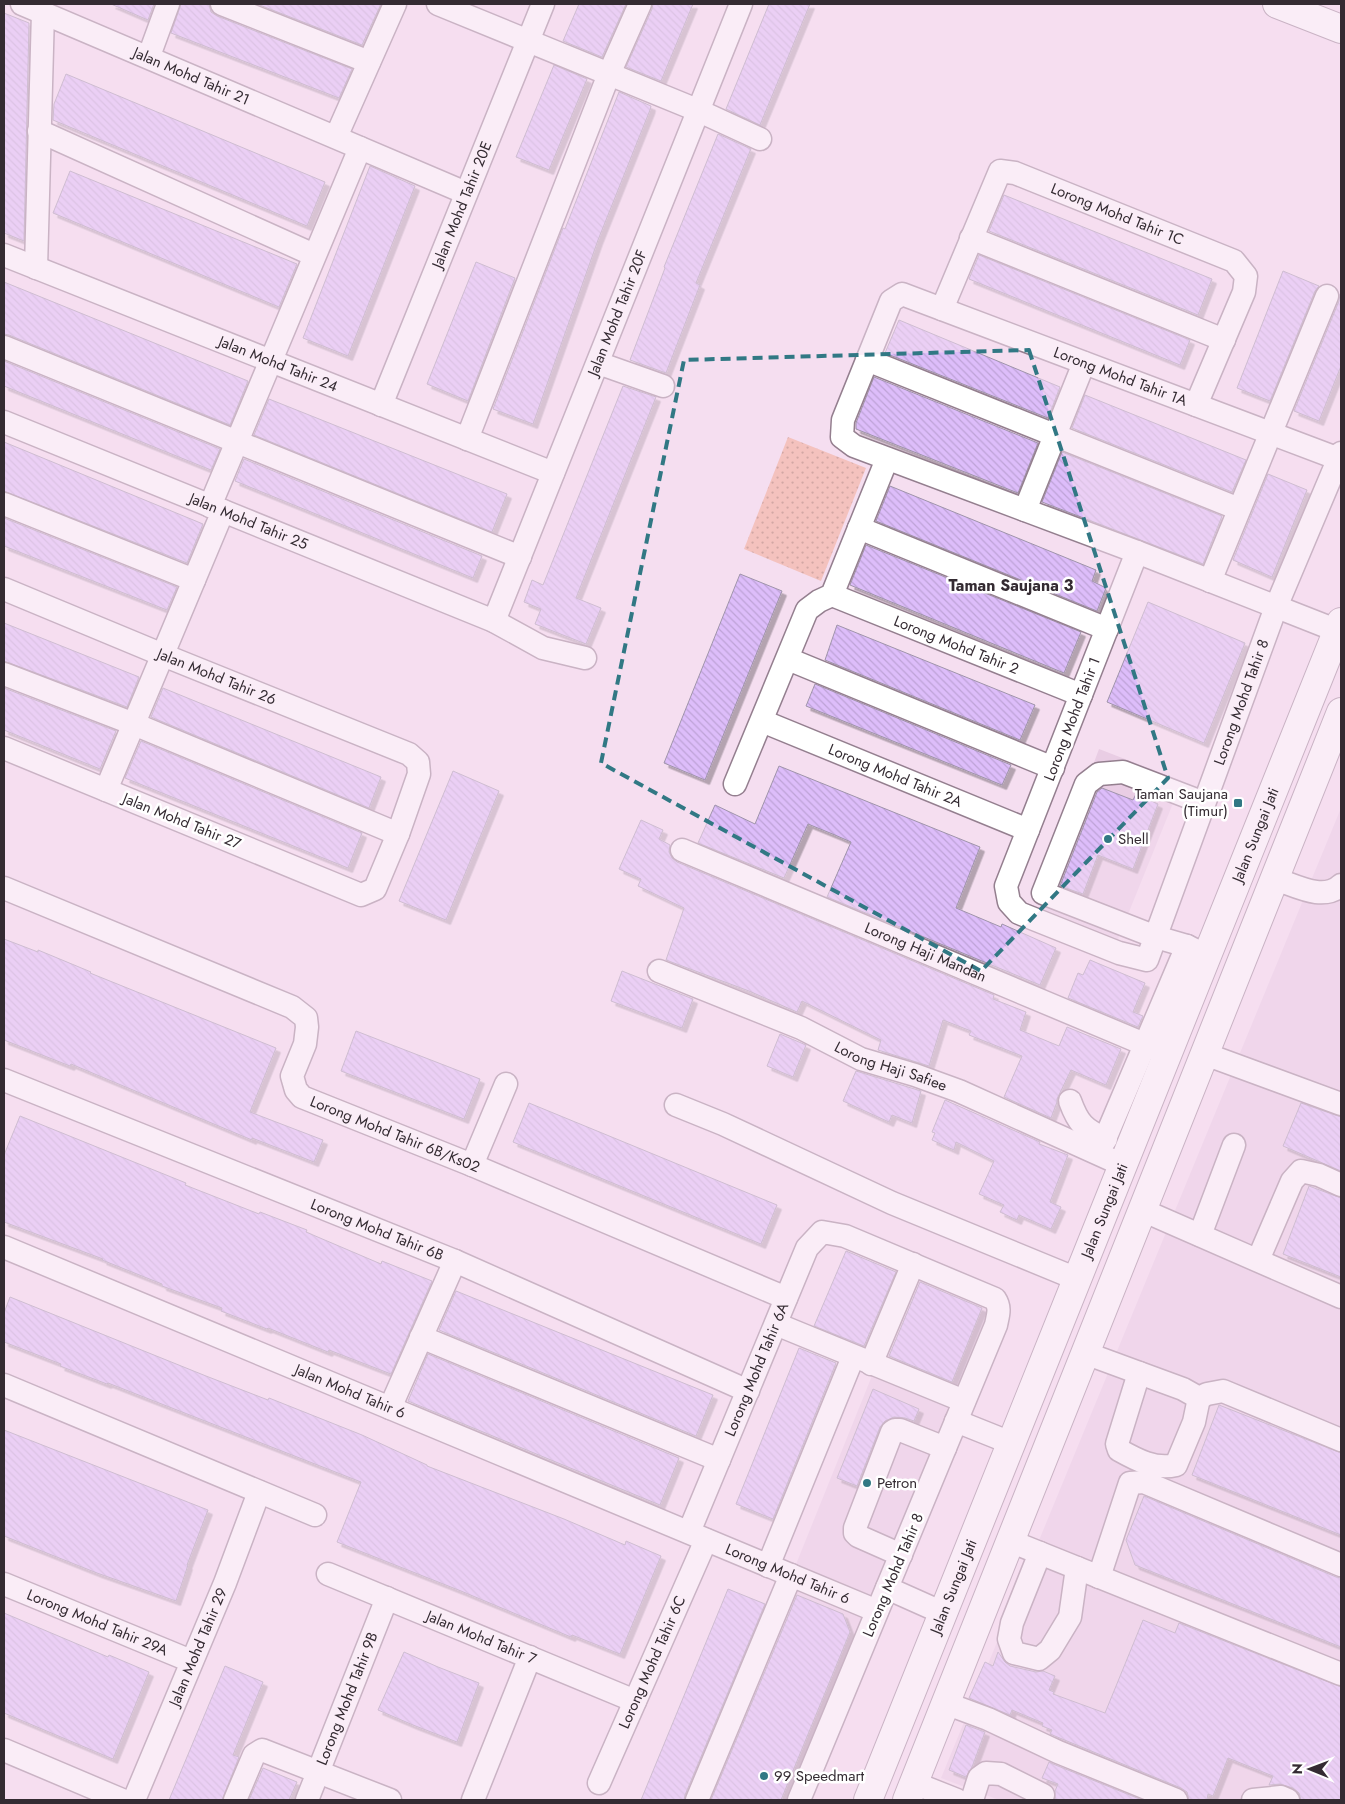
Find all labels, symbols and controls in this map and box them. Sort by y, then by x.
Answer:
street label: Jalan Mohd Tahir 21 [128,41,253,111]
street label: Jalan Mohd Tahir 20E [426,138,497,273]
street label: Lorong Mohd Tahir 1C [1047,177,1187,251]
street label: Jalan Mohd Tahir 20F [581,246,653,381]
street label: Jalan Mohd Tahir 24 [213,330,341,398]
street label: Lorong Mohd Tahir 1A [1050,341,1190,412]
street label: Jalan Mohd Tahir 25 [184,487,311,555]
district label: Taman Saujana 3 [948,574,1074,597]
street label: Lorong Mohd Tahir 2 [890,610,1022,680]
street label: Lorong Mohd Tahir 8 [1208,636,1274,768]
street label: Jalan Mohd Tahir 26 [152,642,279,710]
street label: Lorong Mohd Tahir 1 [1038,654,1106,784]
street label: Lorong Mohd Tahir 2A [825,738,966,813]
place label: Taman Saujana (Timur) [1135,783,1228,822]
street label: Jalan Sungai Jati [1226,784,1284,887]
street label: Jalan Mohd Tahir 27 [118,787,244,855]
marker: Taman Saujana (Timur) [1232,797,1244,809]
place label: Shell [1118,828,1149,850]
marker: Shell [1102,833,1114,845]
street label: Lorong Haji Mandan [861,917,990,988]
street label: Lorong Haji Safiee [830,1036,950,1097]
street label: Lorong Mohd Tahir 6B/Ks02 [307,1090,483,1178]
street label: Jalan Sungai Jati [1075,1160,1134,1263]
street label: Lorong Mohd Tahir 6B [307,1193,447,1266]
street label: Lorong Mohd Tahir 6A [719,1299,794,1440]
street label: Jalan Mohd Tahir 6 [290,1358,409,1424]
place label: Petron [877,1472,917,1494]
marker: Petron [861,1477,873,1489]
street label: Lorong Mohd Tahir 8 [857,1510,929,1640]
street label: Jalan Sungai Jati [924,1536,983,1639]
street label: Lorong Mohd Tahir 6 [722,1538,853,1610]
street label: Lorong Mohd Tahir 29A [24,1584,171,1661]
street label: Jalan Mohd Tahir 29 [163,1584,233,1711]
street label: Lorong Mohd Tahir 6C [613,1592,691,1732]
street label: Jalan Mohd Tahir 7 [421,1604,540,1670]
street label: Lorong Mohd Tahir 9B [311,1629,383,1769]
north arrow [1285,1744,1335,1794]
text: N [1287,1763,1307,1775]
place label: 99 Speedmart [774,1765,865,1787]
marker: 99 Speedmart [758,1770,770,1782]

